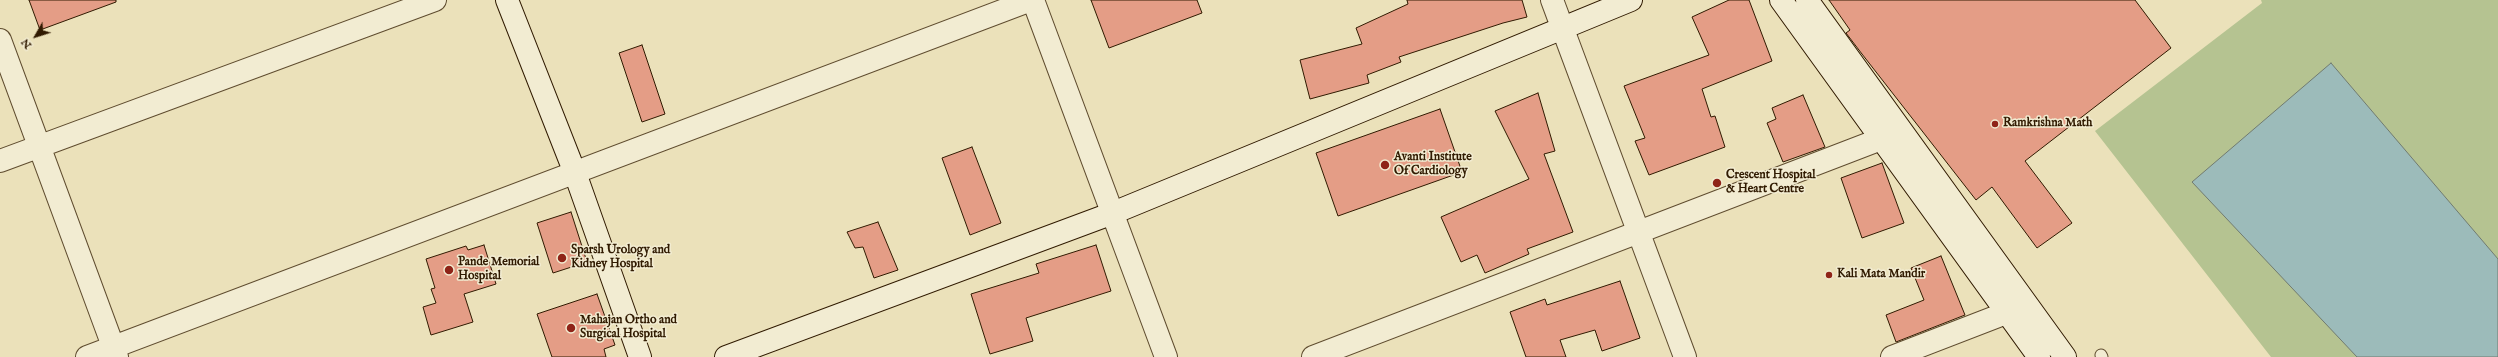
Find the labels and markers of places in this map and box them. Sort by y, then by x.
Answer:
place label: Ramkrishna Math [2003,117,2092,131]
marker: Ramkrishna Math [1990,119,2000,129]
place label: Avanti Institute Of Cardiology [1394,151,1472,179]
marker: Avanti Institute Of Cardiology [1379,159,1391,171]
place label: Crescent Hospital & Heart Centre [1726,169,1815,197]
marker: Crescent Hospital & Heart Centre [1711,177,1723,189]
place label: Sparsh Urology and Kidney Hospital [571,244,670,272]
marker: Sparsh Urology and Kidney Hospital [556,252,568,264]
place label: Pande Memorial Hospital [458,256,539,284]
marker: Pande Memorial Hospital [443,264,455,276]
place label: Kali Mata Mandir [1837,268,1925,282]
marker: Kali Mata Mandir [1824,270,1834,280]
place label: Mahajan Ortho and Surgical Hospital [580,314,677,342]
marker: Mahajan Ortho and Surgical Hospital [565,322,577,334]

